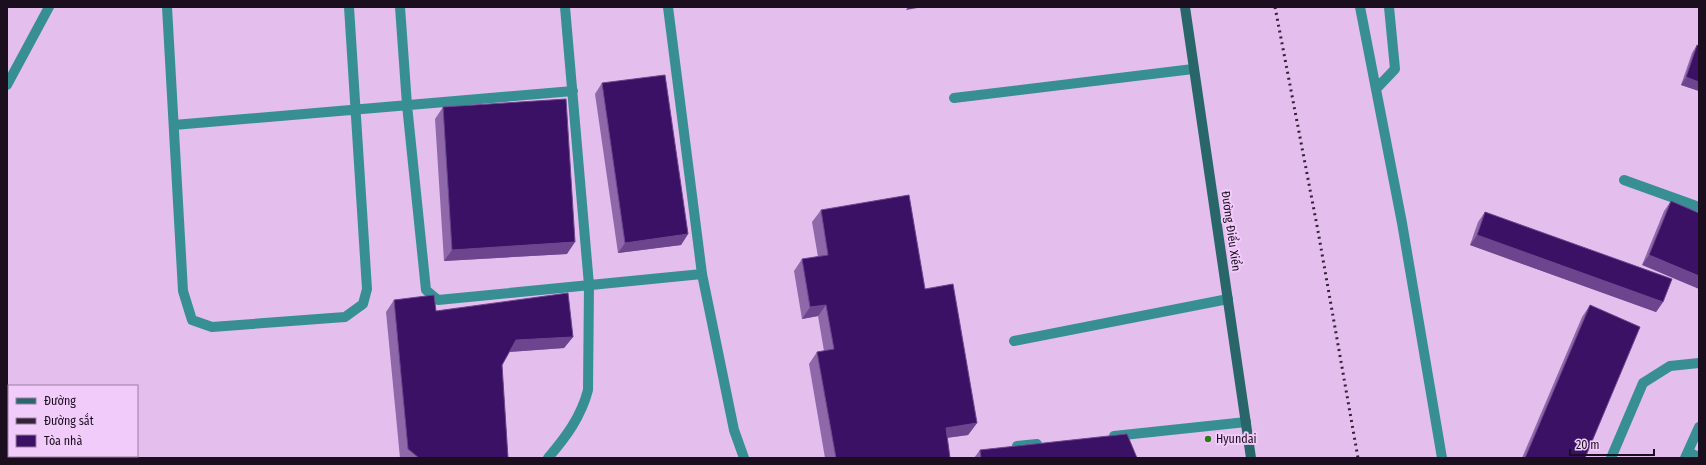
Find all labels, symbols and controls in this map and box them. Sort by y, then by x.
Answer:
street label: Đường Điểu Xiển [1218,190,1246,272]
legend [8,385,138,457]
text: Đường [44,394,76,408]
text: Đường sắt [44,412,94,428]
scale bar [1570,431,1654,457]
place label: Hyundai [1216,432,1257,446]
text: Tòa nhà [44,434,82,448]
marker: Hyundai [1203,434,1213,444]
text: 20 m [1576,438,1600,452]

